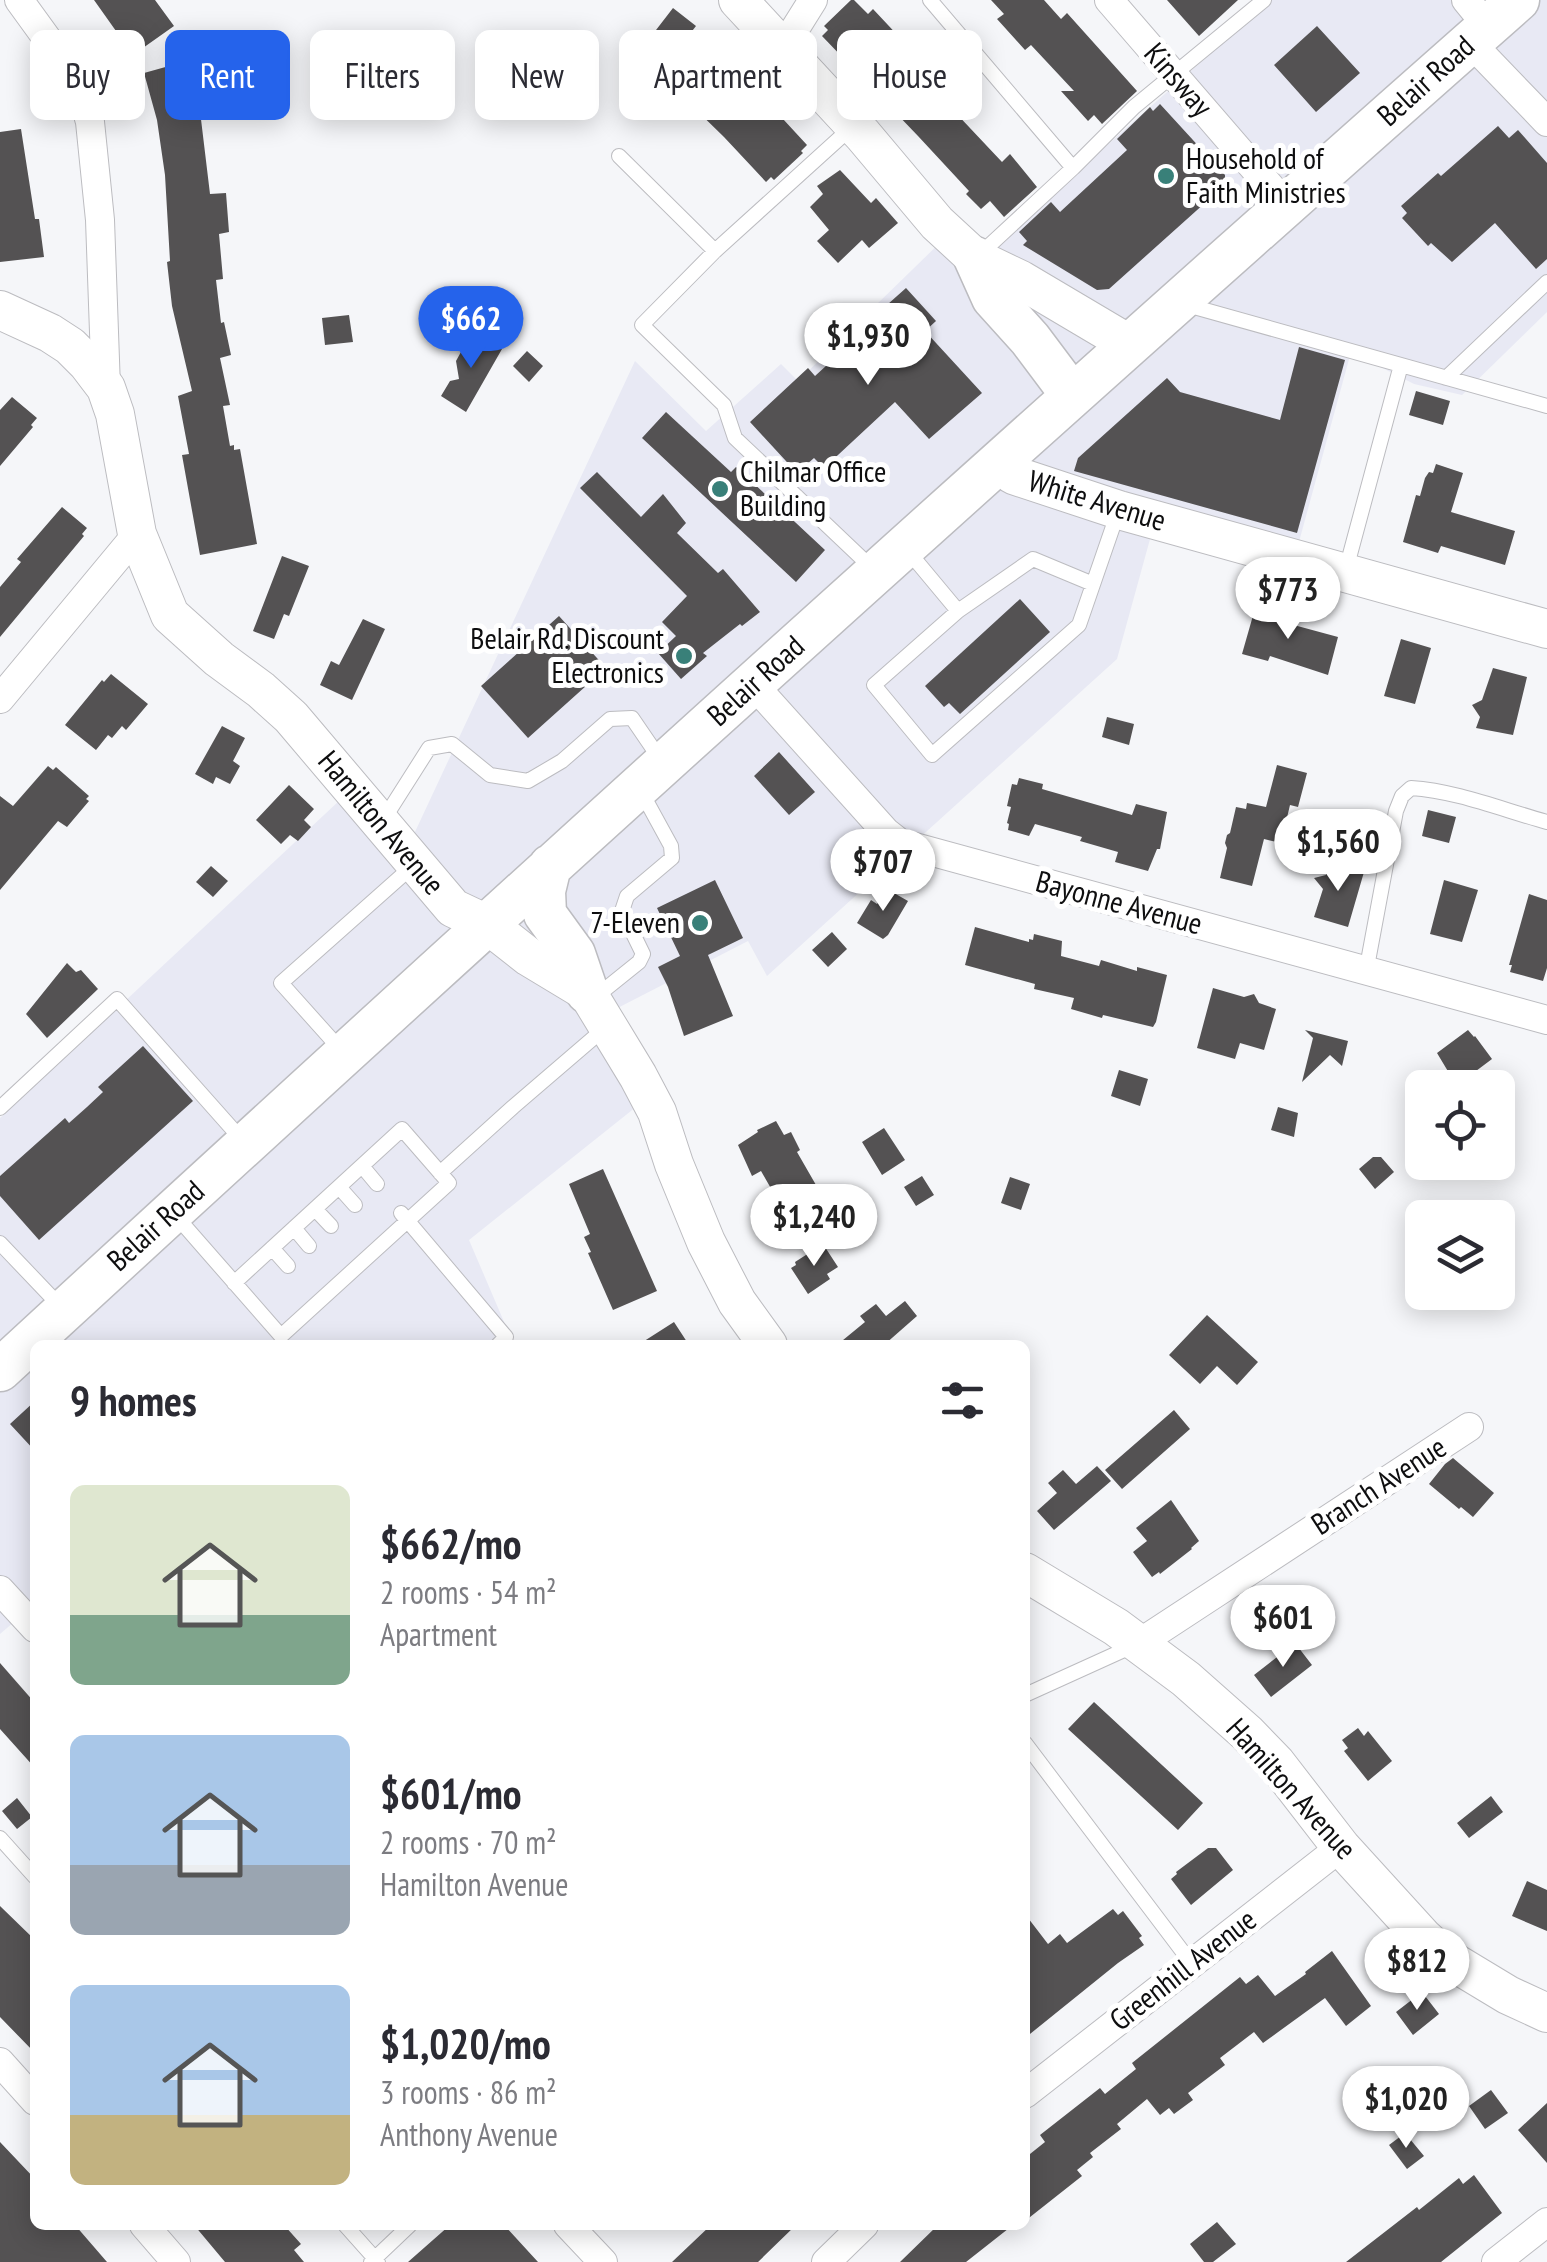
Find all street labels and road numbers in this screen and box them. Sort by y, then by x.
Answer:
street label: Belair Road [1368,26,1482,134]
street label: Kinsway [1136,34,1222,125]
street label: White Avenue [1024,460,1171,539]
street label: Belair Road [698,626,812,734]
street label: Hamilton Avenue [310,742,454,902]
street label: Bayonne Avenue [1032,861,1207,942]
street label: Belair Road [98,1171,212,1279]
street label: Branch Avenue [1303,1427,1453,1543]
street label: Hamilton Avenue [1219,1709,1366,1867]
street label: Greenhill Avenue [1101,1899,1263,2038]

